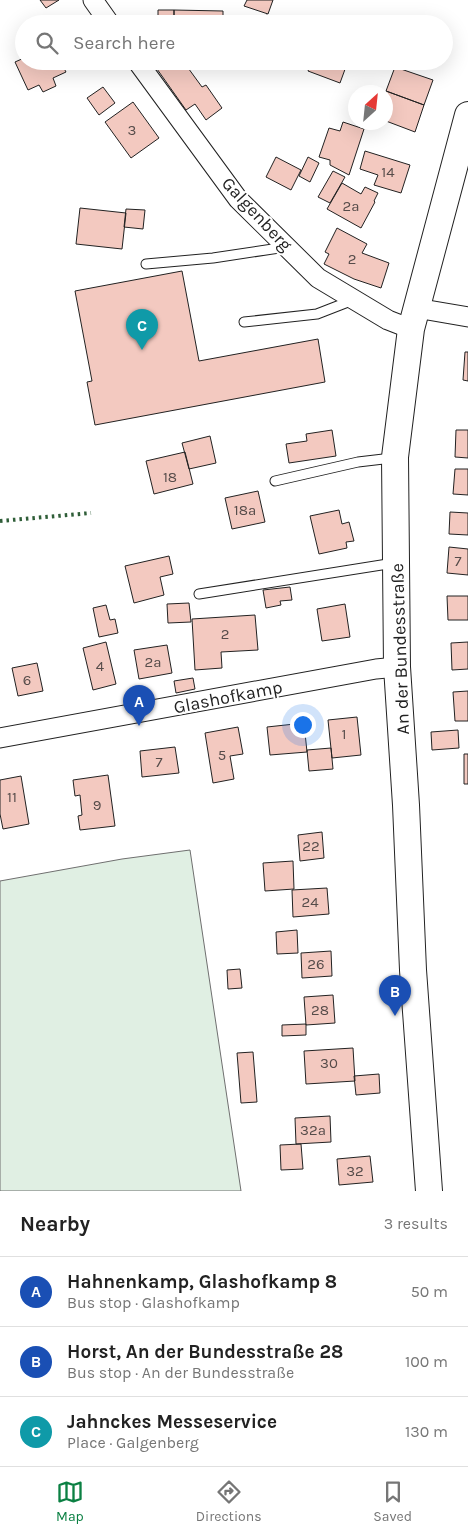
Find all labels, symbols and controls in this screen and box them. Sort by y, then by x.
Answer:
search box [15,15,453,70]
icon: search [33,29,61,57]
text: Search here [73,32,175,54]
north arrow [348,85,393,130]
house number: 3 [128,121,136,139]
house number: 14 [381,163,395,181]
street label: Galgenberg [217,172,297,256]
house number: 2a [343,197,359,215]
house number: 2 [348,250,356,268]
pin: C [126,309,158,350]
house number: 18 [163,468,177,486]
house number: 18a [234,501,256,519]
house number: 7 [454,552,462,570]
street label: An der Bundesstraße [386,563,414,735]
house number: 2 [221,625,229,643]
house number: 2a [145,653,161,671]
house number: 4 [96,657,105,675]
house number: 6 [23,671,31,689]
street label: Glashofkamp [172,676,284,718]
pin: A [123,685,155,726]
your location [290,712,316,738]
house number: 1 [342,725,346,743]
house number: 5 [218,746,226,764]
house number: 7 [155,753,163,771]
house number: 11 [7,788,17,806]
house number: 9 [93,796,101,814]
house number: 22 [302,837,320,855]
house number: 24 [301,893,319,911]
house number: 26 [307,955,325,973]
pin: B [379,975,411,1016]
house number: 28 [311,1001,329,1019]
house number: 30 [320,1054,338,1072]
house number: 32a [300,1121,326,1139]
house number: 32 [346,1162,364,1180]
text: Nearby [20,1212,90,1236]
text: 3 results [384,1214,448,1233]
text: Hahnenkamp, Glashofkamp 8 [67,1271,337,1293]
text: A [31,1282,41,1301]
text: 50 m [411,1282,448,1301]
text: Bus stop · Glashofkamp [67,1293,240,1312]
text: Horst, An der Bundesstraße 28 [67,1341,343,1363]
text: B [31,1352,41,1371]
text: 100 m [405,1352,448,1371]
text: Bus stop · An der Bundesstraße [67,1363,294,1382]
text: Jahnckes Messeservice [67,1411,277,1433]
text: C [31,1422,41,1441]
text: 130 m [405,1422,448,1441]
text: Place · Galgenberg [67,1433,199,1452]
tab: Map [56,1478,84,1525]
tab: Directions [196,1478,262,1525]
tab: Saved [373,1478,412,1525]

